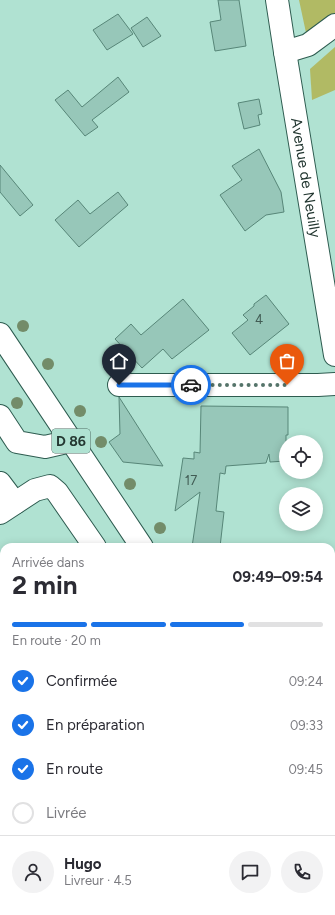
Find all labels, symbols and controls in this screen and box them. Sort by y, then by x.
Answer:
street label: Avenue de Neuilly [287,116,325,239]
house number: 4 [255,312,263,327]
pin [102,344,136,385]
pin [270,344,304,385]
icon: home [108,350,130,372]
icon: bag [276,350,298,372]
courier [171,365,211,405]
icon: car [180,374,202,396]
road number: D 86 [52,429,90,453]
map controls [279,435,323,531]
button: locate [279,435,323,479]
house number: 17 [185,473,197,488]
button: layers [279,487,323,531]
text: Arrivée dans [12,555,84,570]
text: 09:49–09:54 [232,568,323,586]
text: 2 min [12,569,78,601]
text: En route · 20 m [12,633,101,648]
icon: check [12,670,34,692]
text: Confirmée [46,672,117,690]
text: 09:24 [289,674,323,689]
icon: check [12,714,34,736]
text: En préparation [46,716,145,734]
text: 09:33 [290,718,323,733]
icon: check [12,758,34,780]
text: En route [46,760,103,778]
text: 09:45 [288,762,323,777]
text: Livrée [46,804,87,822]
button: person [12,851,54,893]
button: chat [229,851,271,893]
button: phone [281,851,323,893]
text: Hugo [64,855,102,873]
text: Livreur · 4.5 [64,873,132,888]

